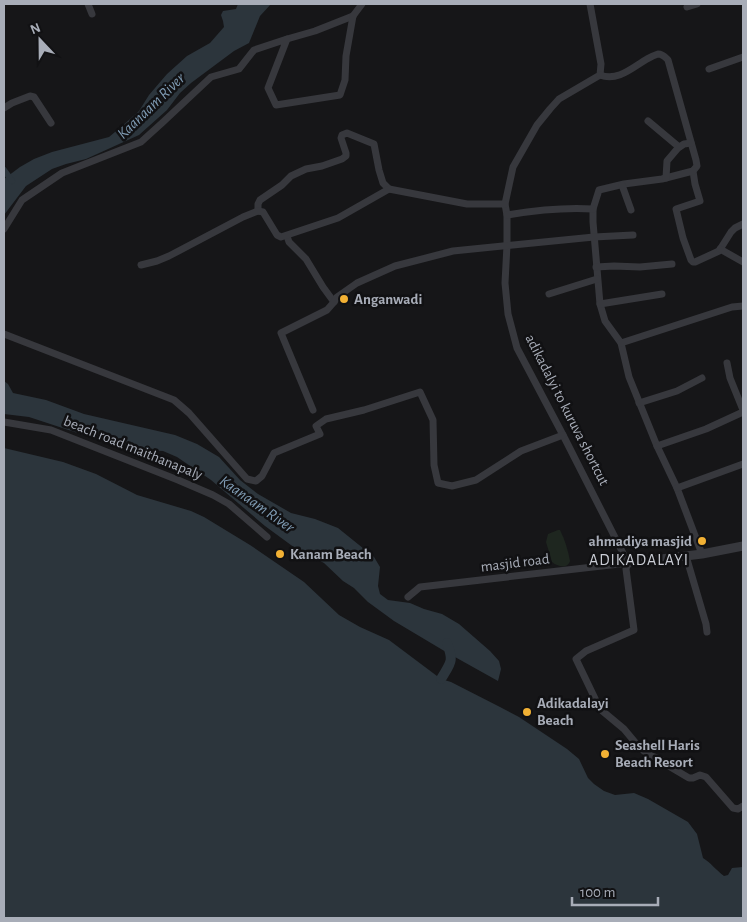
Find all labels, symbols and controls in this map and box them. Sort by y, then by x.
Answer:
north arrow [15,15,65,65]
text: N [28,21,43,37]
water label: Kaanaam River [114,70,188,142]
place label: Anganwadi [354,292,422,307]
marker: Anganwadi [338,293,350,305]
street label: adikadalyi to kuruva shortcut [522,332,612,488]
street label: beach road maithanapaly [61,413,205,483]
water label: Kaanaam River [217,473,298,536]
place label: ahmadiya masjid [589,534,692,549]
marker: ahmadiya masjid [696,535,708,547]
place label: Kanam Beach [290,547,372,562]
marker: Kanam Beach [274,548,286,560]
street label: masjid road [480,551,550,575]
district label: ADIKADALAYI [589,552,689,568]
place label: Adikadalayi Beach [537,696,609,728]
marker: Adikadalayi Beach [521,706,533,718]
place label: Seashell Haris Beach Resort [615,738,700,770]
marker: Seashell Haris Beach Resort [599,748,611,760]
scale bar [572,874,658,906]
text: 100 m [580,885,615,900]

